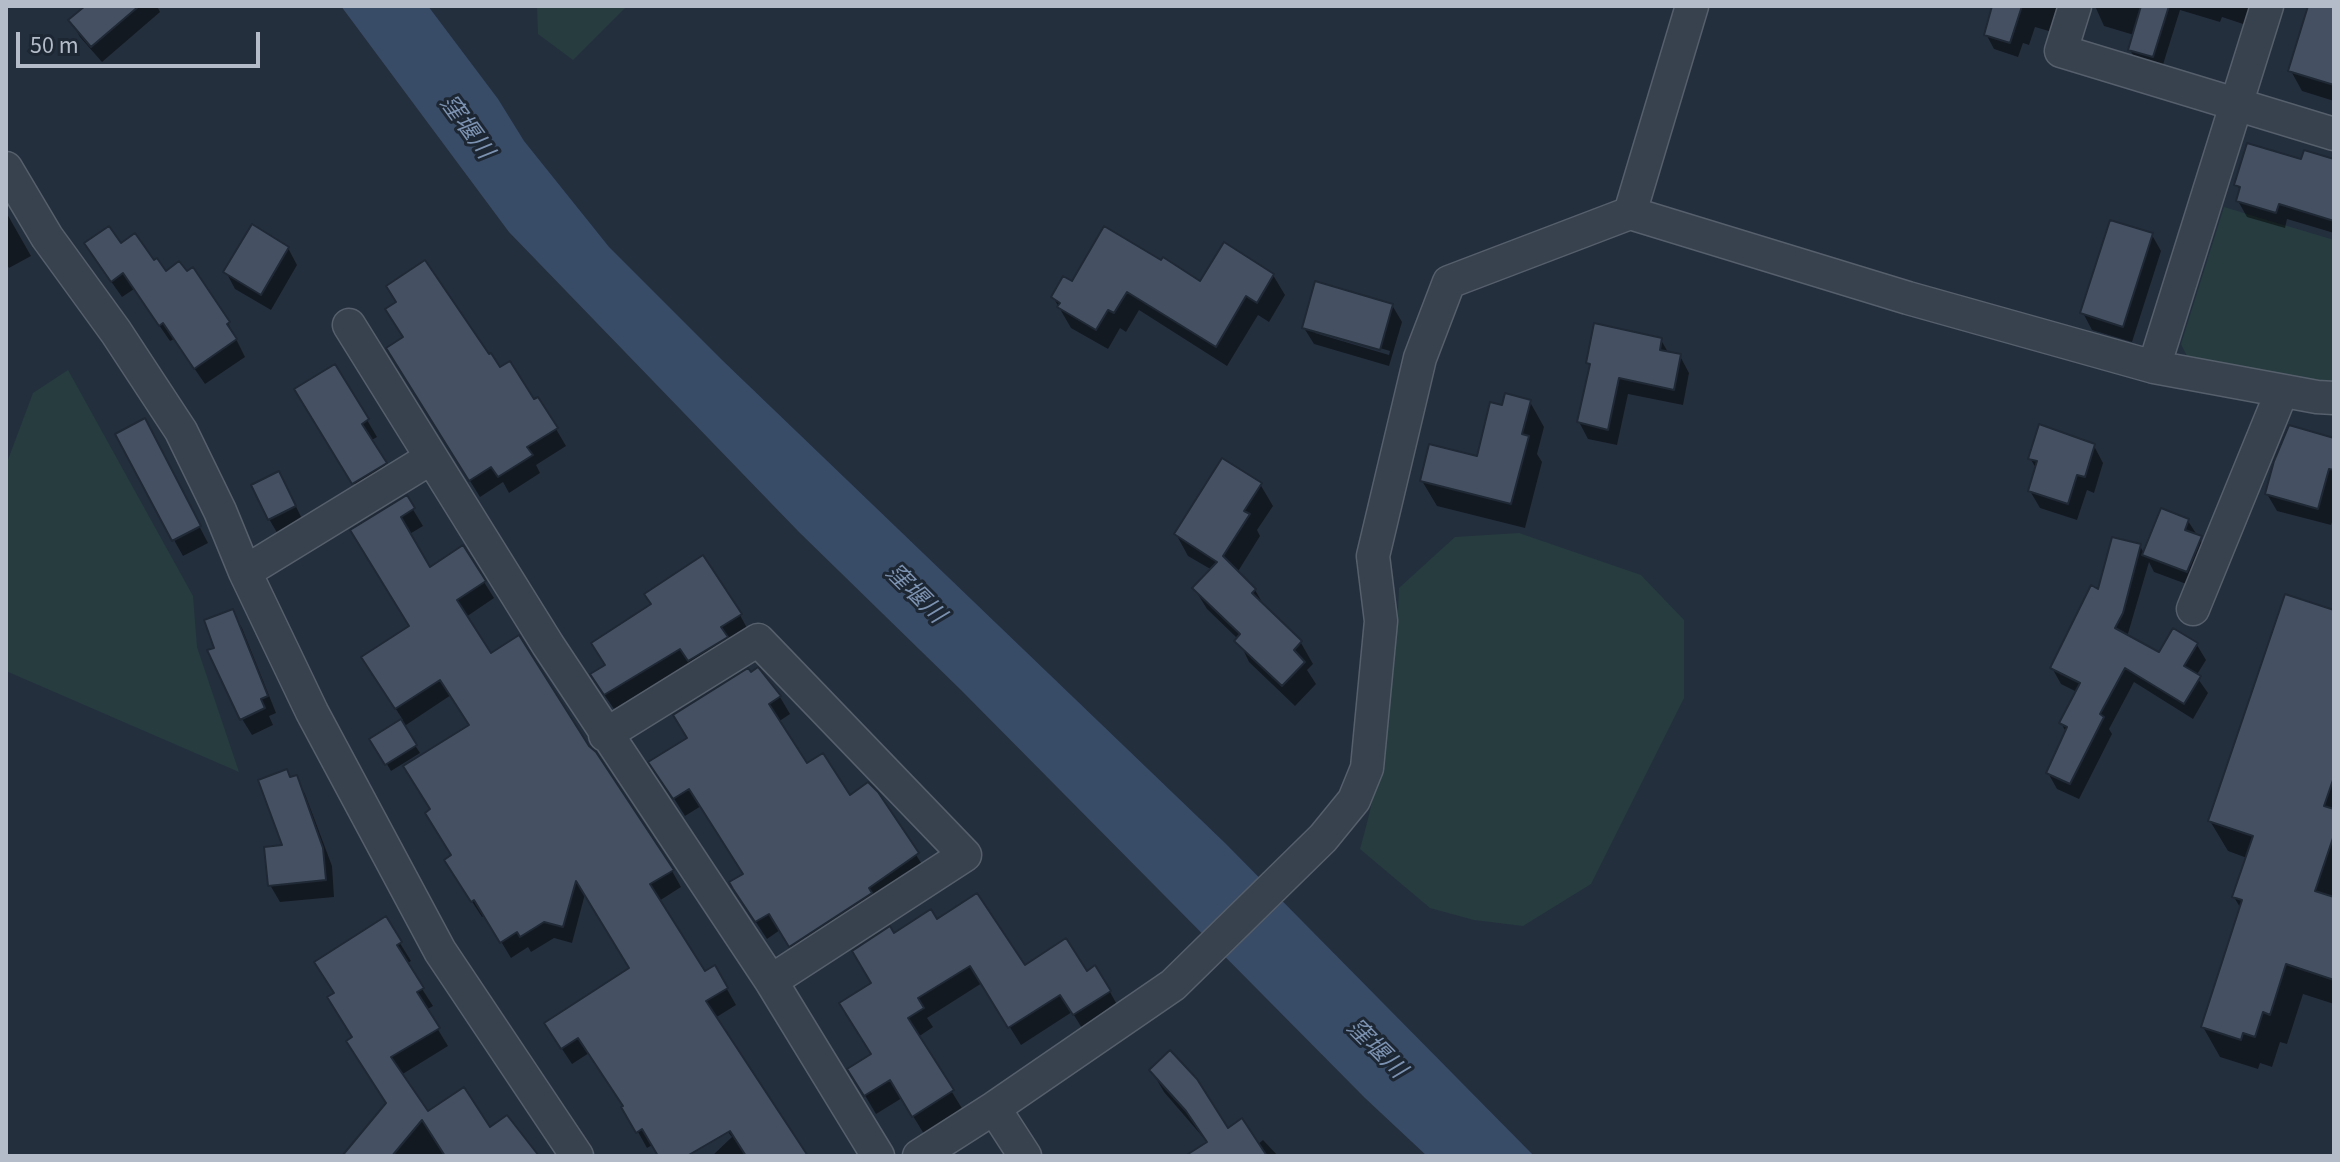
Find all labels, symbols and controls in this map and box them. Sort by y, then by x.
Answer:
scale bar [20,16,264,66]
text: 50 m [30,28,79,63]
water label: 窪堰川 [432,90,498,166]
water label: 窪堰川 [878,559,950,631]
water label: 窪堰川 [1339,1014,1411,1086]

